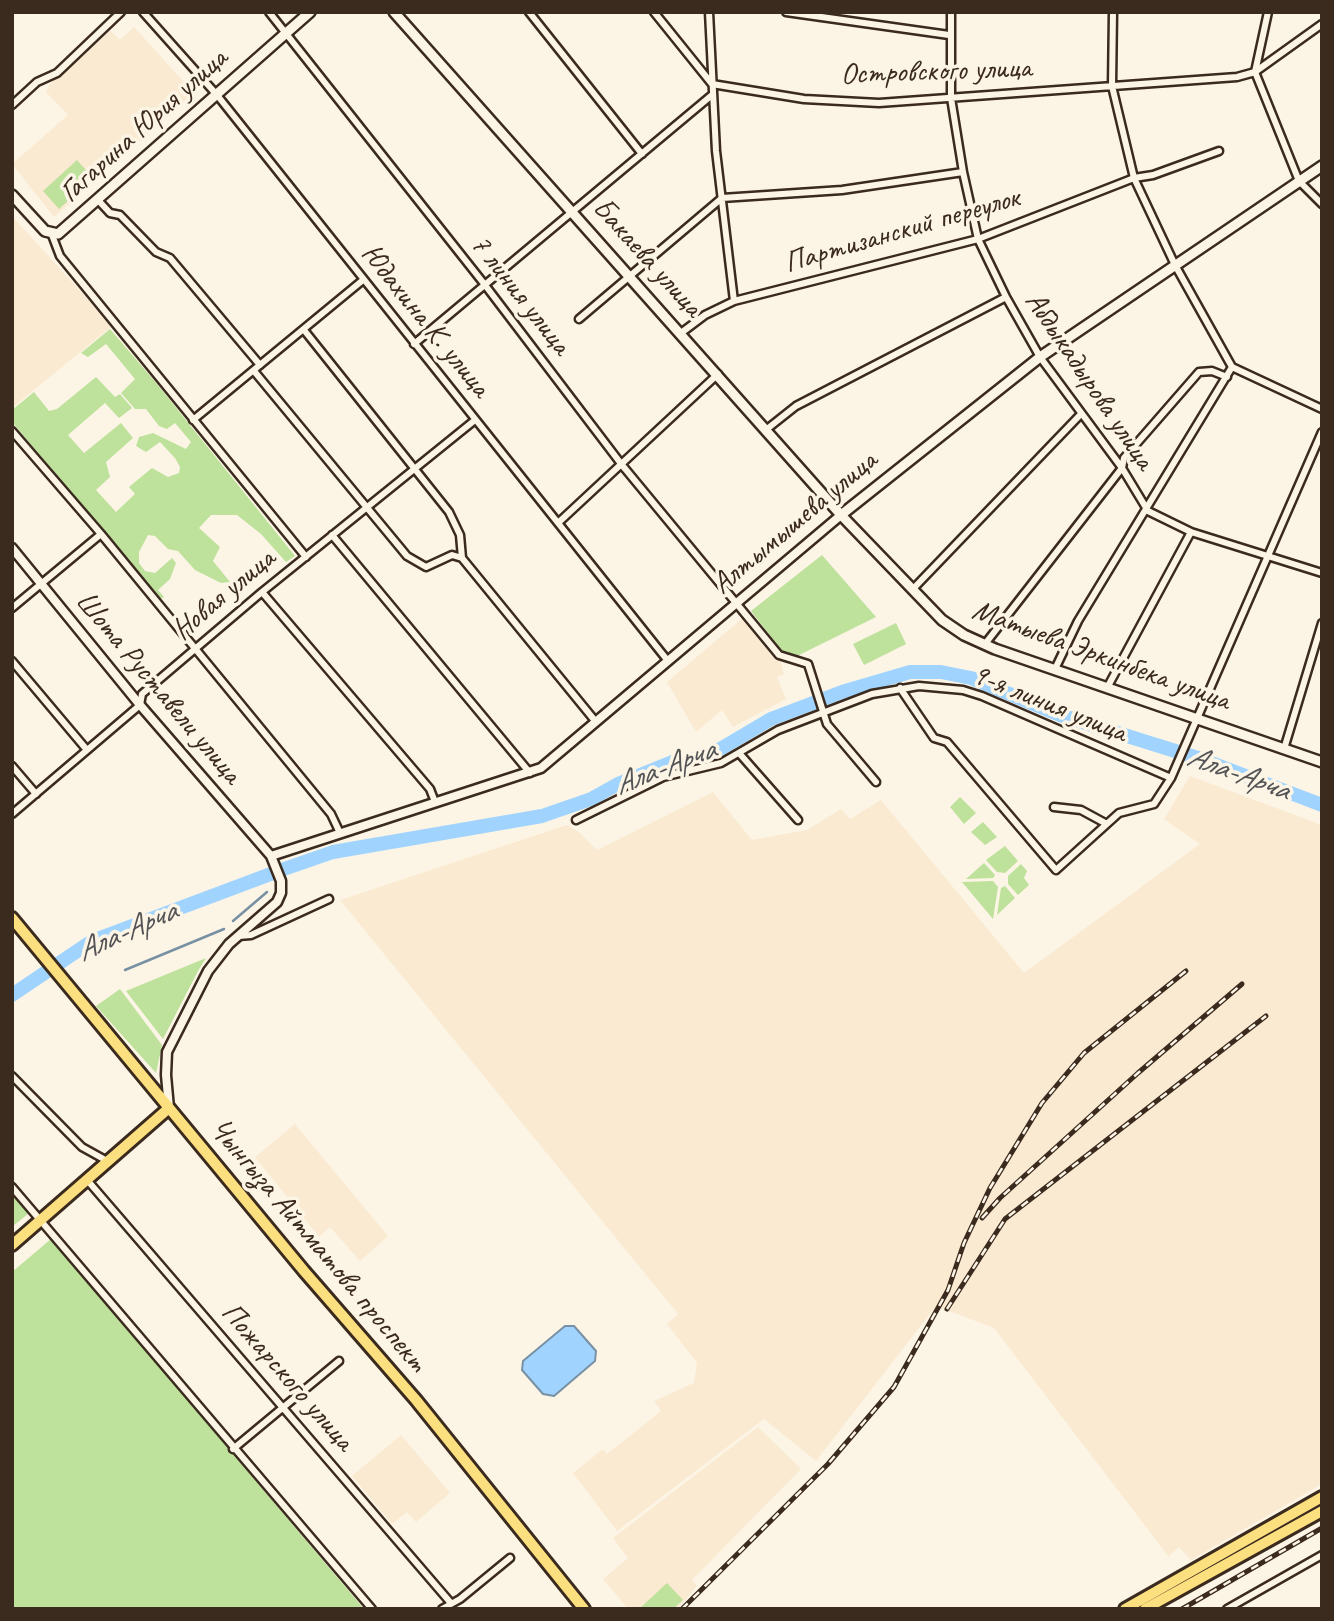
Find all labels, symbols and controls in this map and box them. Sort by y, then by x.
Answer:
street label: Гагарина Юрия улица [53,41,235,211]
street label: Островского улица [840,51,1032,93]
street label: Партизанский переулок [780,180,1024,282]
street label: Бакаева улица [584,191,710,325]
street label: 7 линия улица [462,228,578,362]
street label: Юдахина К. улица [352,237,498,405]
street label: Абдыкадырова улица [1016,285,1162,477]
street label: Алтымышева улица [705,444,885,602]
street label: Новая улица [165,541,283,649]
street label: Шота Руставели улица [67,584,249,792]
street label: Матыева Эркинбека улица [967,593,1235,719]
street label: 9-я линия улица [966,657,1132,751]
water label: Ала-Арча [609,731,721,805]
water label: Ала-Арча [1182,738,1294,810]
water label: Ала-Арча [71,893,183,971]
street label: Чынгыза Айтматова проспект [201,1112,435,1380]
street label: Пожарского улица [213,1295,361,1459]

